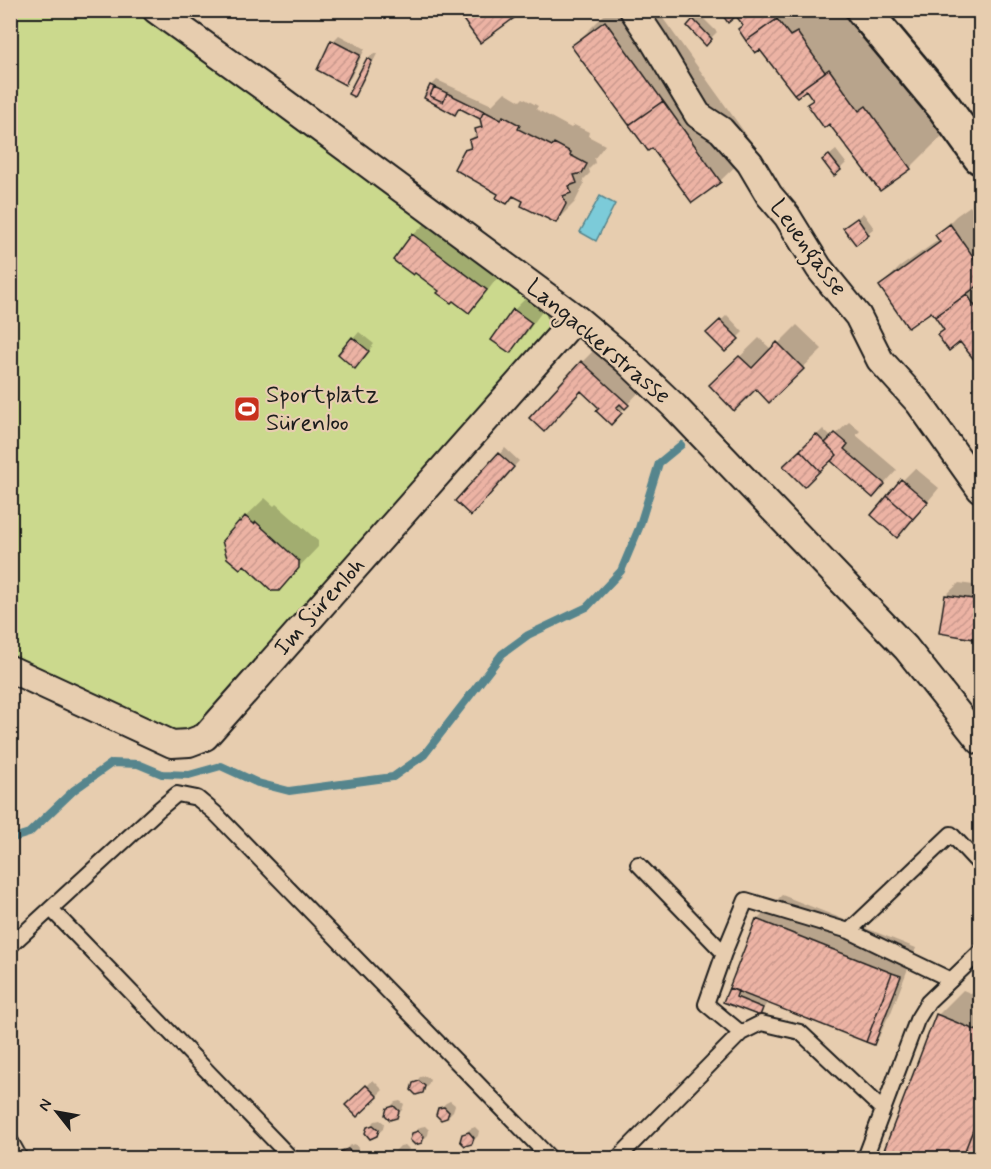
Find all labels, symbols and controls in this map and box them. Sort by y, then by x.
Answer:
street label: Leuengasse [760,193,854,304]
street label: Langackerstrasse [518,272,677,413]
place label: Sportplatz Sürenloo [266,380,379,439]
sports icon: Sportplatz Sürenloo [232,394,262,424]
street label: Im Sürenloh [267,551,373,663]
north arrow [27,1082,87,1142]
text: N [34,1095,57,1115]

